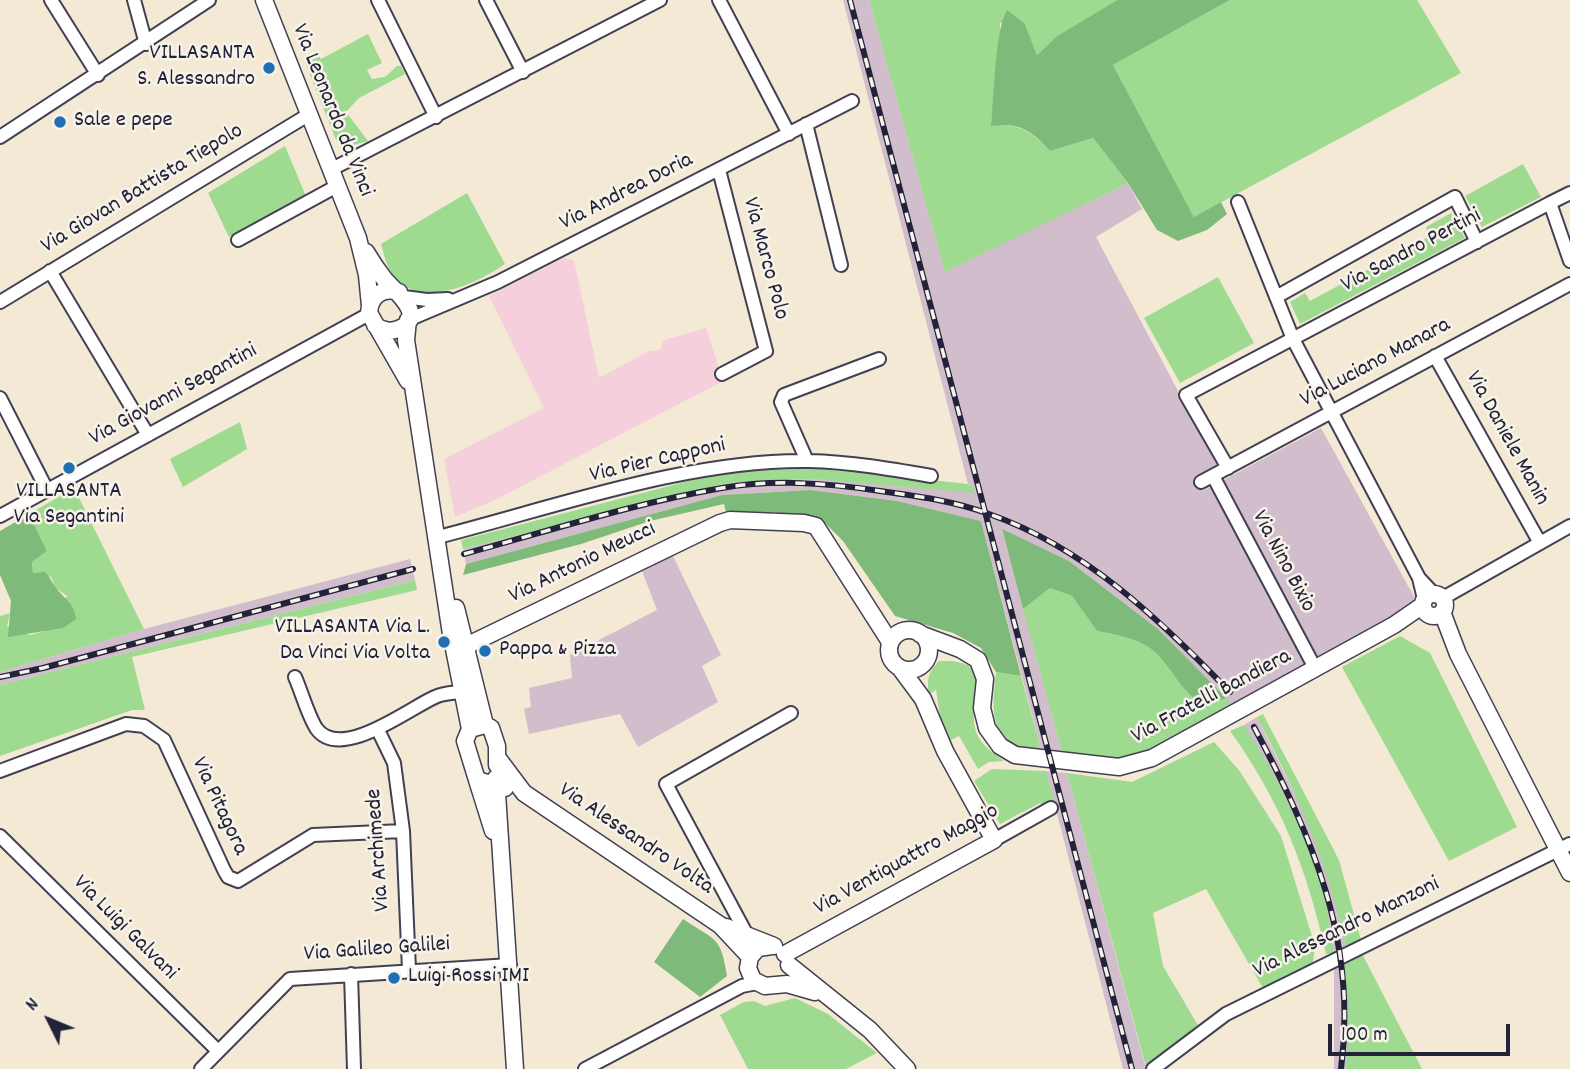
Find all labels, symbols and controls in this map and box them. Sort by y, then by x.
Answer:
street label: Via Leonardo da Vinci [284,21,378,201]
place label: VILLASANTA S. Alessandro [137,41,255,95]
marker: VILLASANTA S. Alessandro [261,60,277,76]
place label: Sale e pepe [74,108,173,136]
marker: Sale e pepe [52,114,68,130]
street label: Via Giovan Battista Tiepolo [37,119,249,261]
street label: Via Andrea Doria [556,148,698,238]
street label: Via Marco Polo [734,195,794,323]
street label: Via Sandro Pertini [1337,204,1487,300]
street label: Via Luciano Manara [1296,313,1456,415]
street label: Via Giovanni Segantini [85,338,263,454]
street label: Via Daniele Manin [1458,367,1554,511]
street label: Via Pier Capponi [588,433,728,491]
marker: VILLASANTA Via Segantini [61,460,77,476]
place label: VILLASANTA Via Segantini [14,479,124,533]
street label: Via Nino Bixio [1244,506,1320,618]
street label: Via Antonio Meucci [505,517,661,611]
place label: VILLASANTA Via L. Da Vinci Via Volta [275,615,430,669]
marker: VILLASANTA Via L. Da Vinci Via Volta [436,634,452,650]
place label: Pappa & Pizza [499,637,616,665]
marker: Pappa & Pizza [477,643,493,659]
street label: Via Fratelli Bandiera [1128,644,1296,752]
street label: Via Pitagora [183,754,253,860]
street label: Via Alessandro Volta [552,778,718,902]
street label: Via Archimede [362,788,398,912]
street label: Via Ventiquattro Maggio [810,799,1004,923]
street label: Via Luigi Galvani [66,871,182,987]
street label: Via Alessandro Manzoni [1249,872,1445,986]
street label: Via Galileo Galilei [303,932,451,970]
place label: Luigi Rossi IMI [408,964,529,992]
marker: Luigi Rossi IMI [386,970,402,986]
north arrow [14,985,84,1055]
text: N [20,993,46,1018]
scale bar [1332,1010,1514,1054]
text: 100 m [1341,1021,1388,1051]

